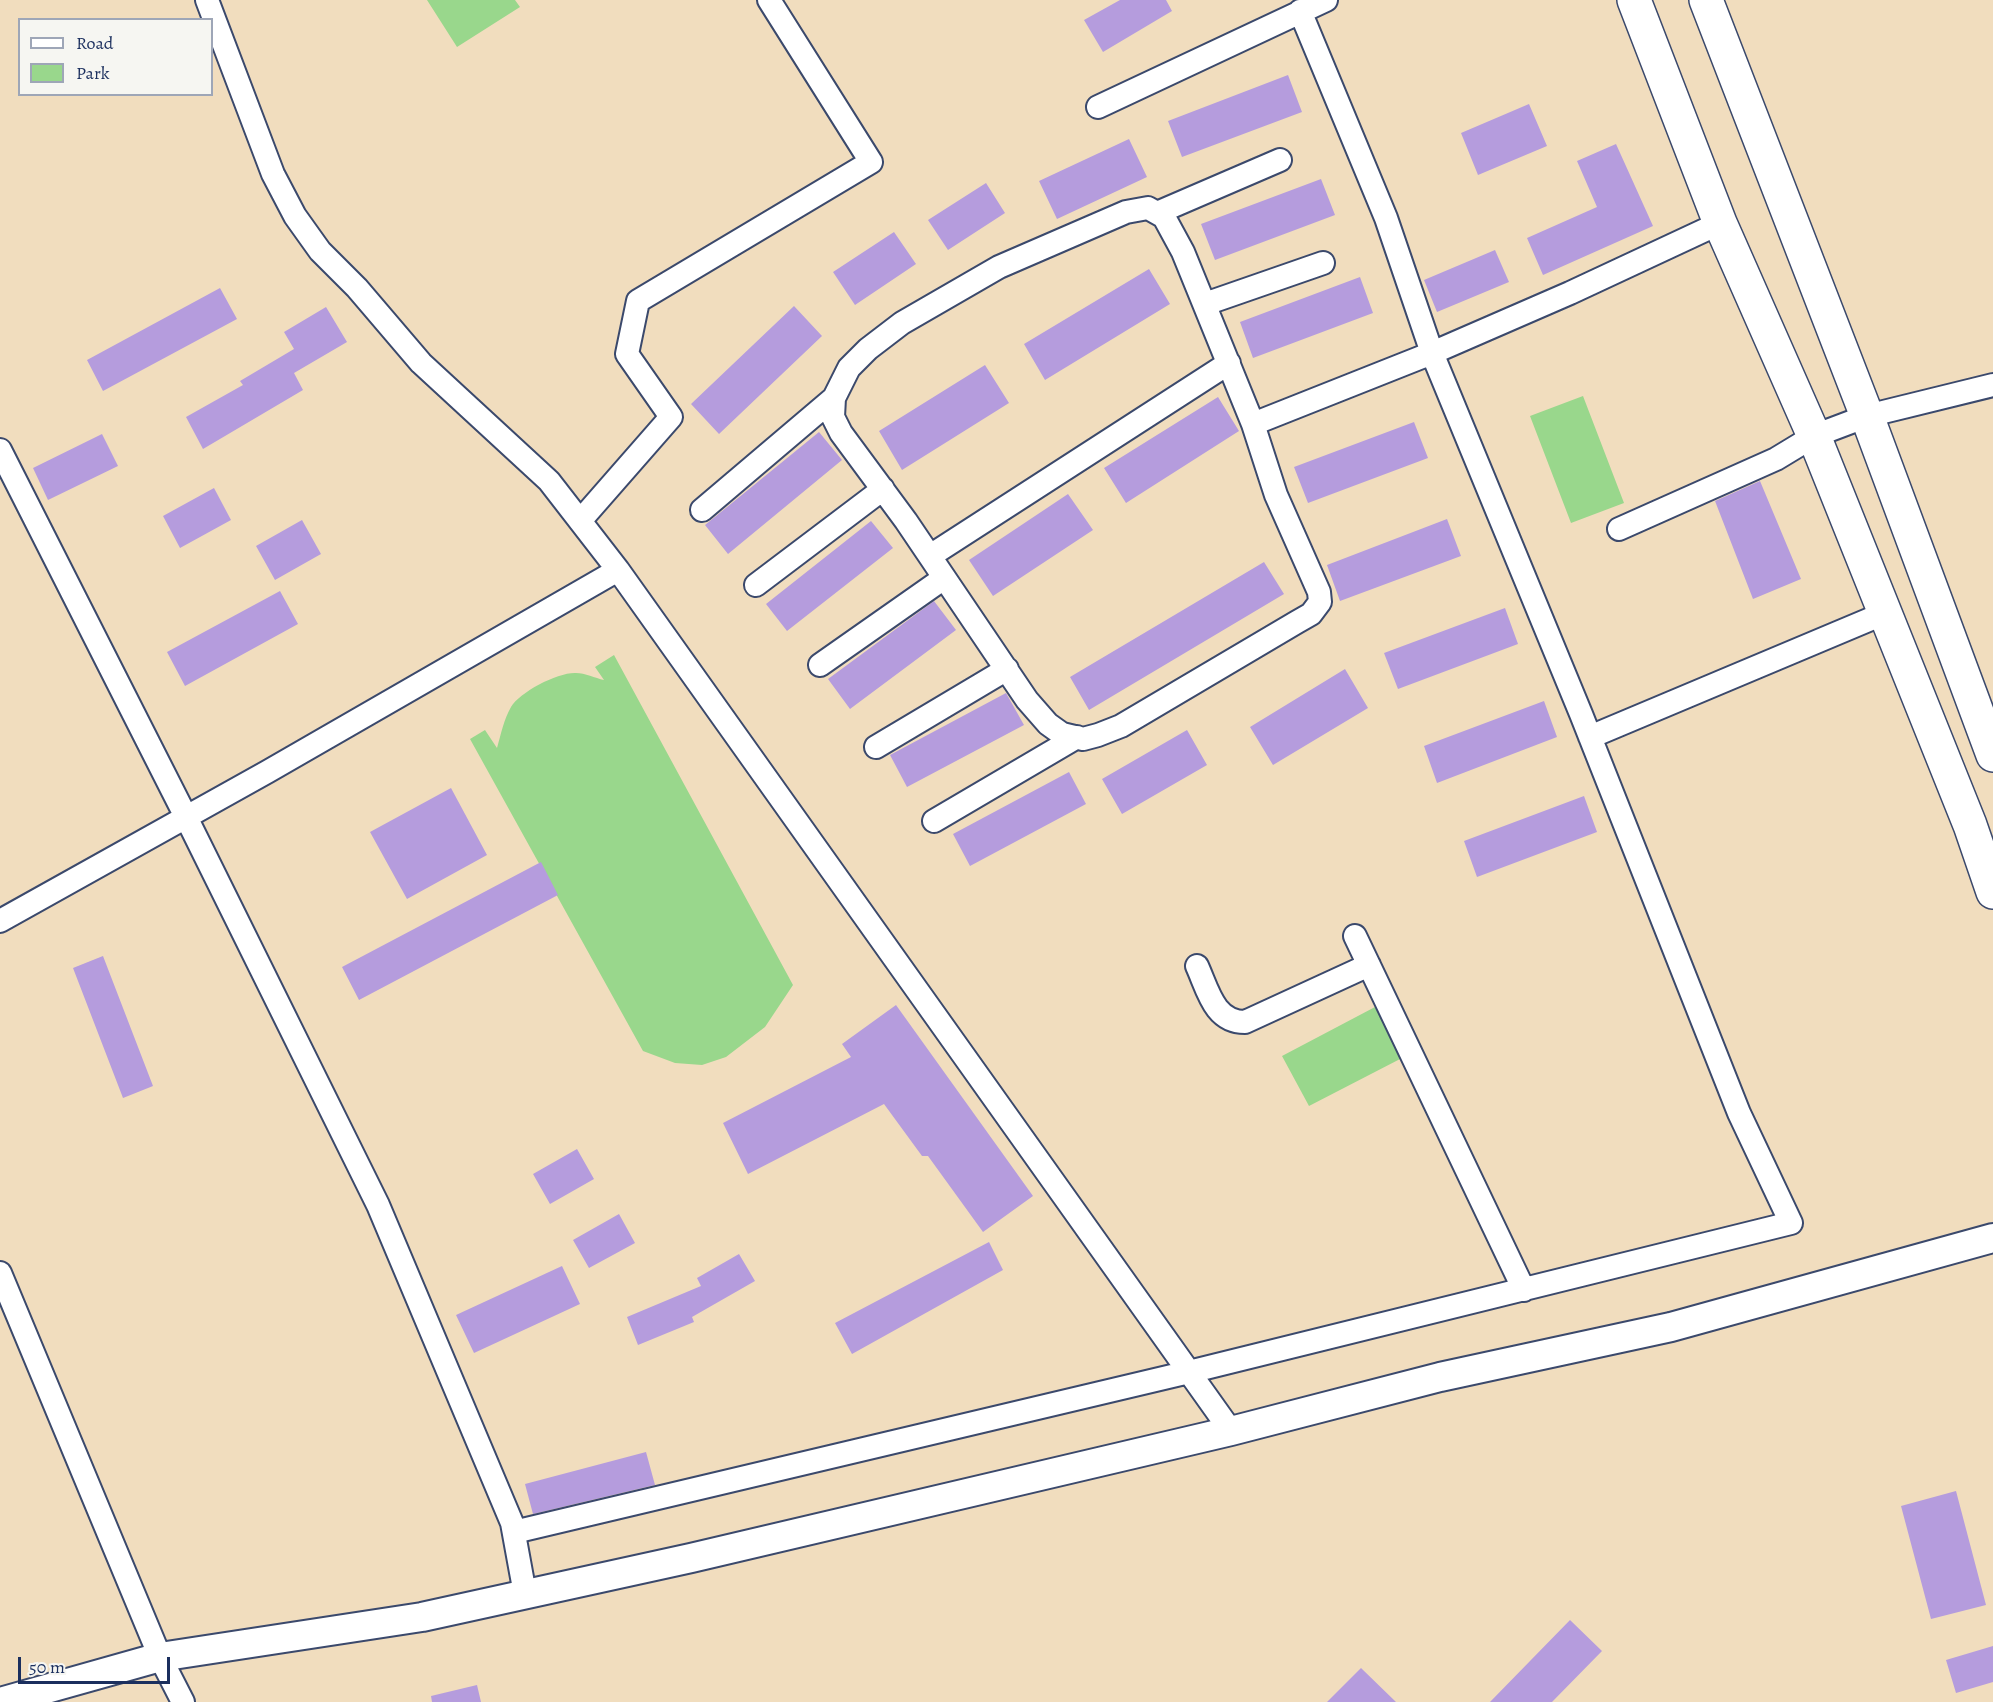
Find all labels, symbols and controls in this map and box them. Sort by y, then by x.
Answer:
legend [18,18,213,96]
text: Road [76,31,113,55]
text: Park [76,61,110,85]
scale bar [21,1645,172,1683]
text: 50 m [29,1655,65,1679]

